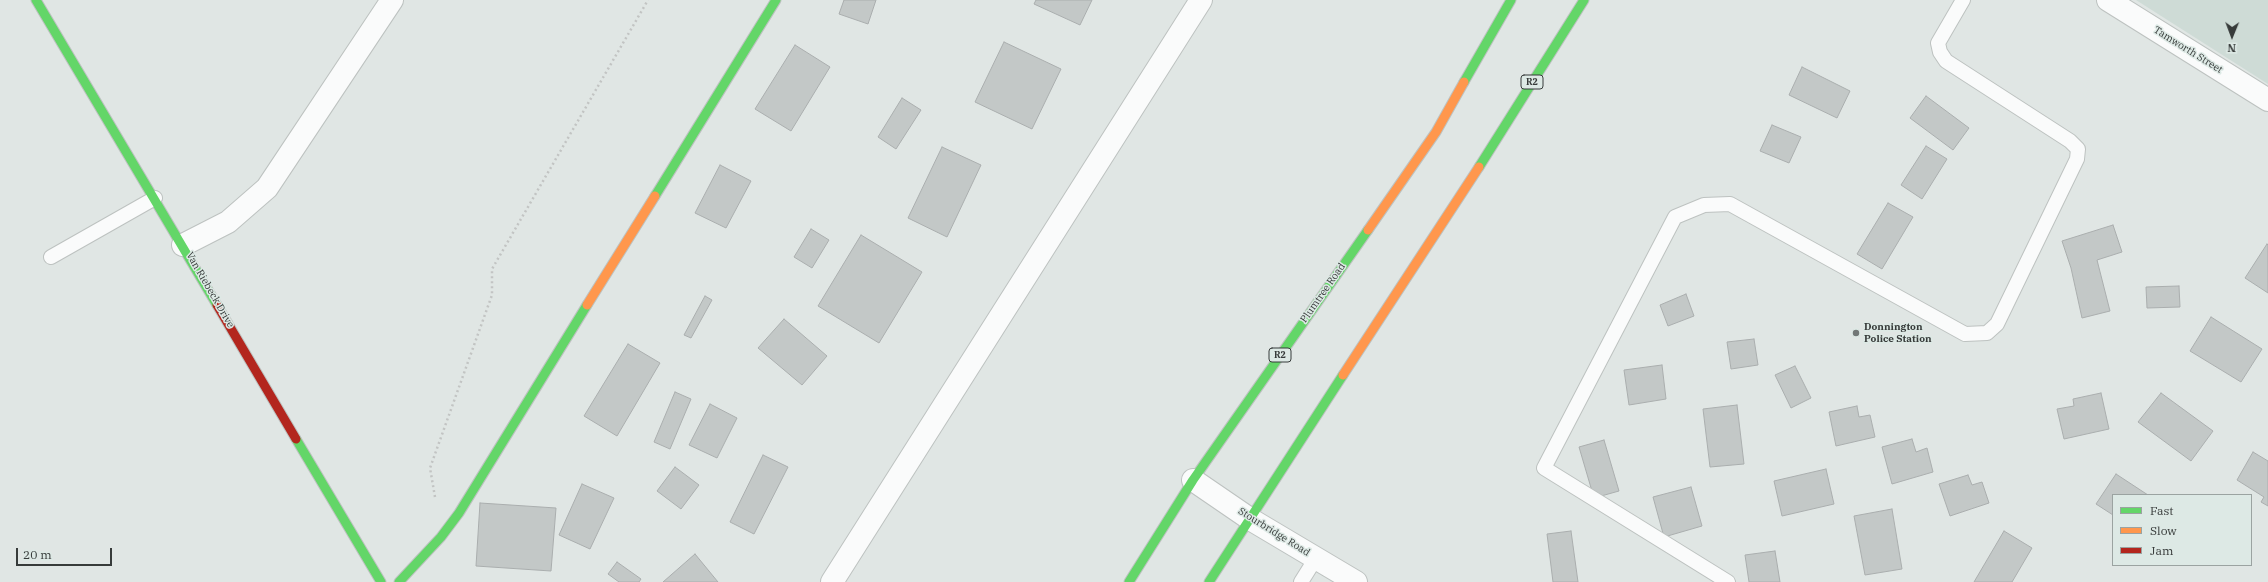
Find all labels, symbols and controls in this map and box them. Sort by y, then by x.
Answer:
north arrow [2212,16,2252,56]
street label: Tamworth Street [2151,24,2225,76]
text: N [2227,41,2236,55]
road number: R2 [1521,75,1543,89]
street label: Van Riebeck Drive [183,250,237,330]
street label: Plumtree Road [1298,261,1348,325]
place label: Donnington Police Station [1864,321,1932,344]
marker: Donnington Police Station [1851,328,1861,338]
road number: R2 [1269,348,1291,362]
legend [2112,494,2252,566]
text: Fast [2150,503,2174,518]
street label: Stourbridge Road [1236,505,1312,559]
text: Slow [2150,523,2177,538]
scale bar [18,540,114,566]
text: Jam [2150,543,2173,558]
text: 20 m [23,547,52,562]

